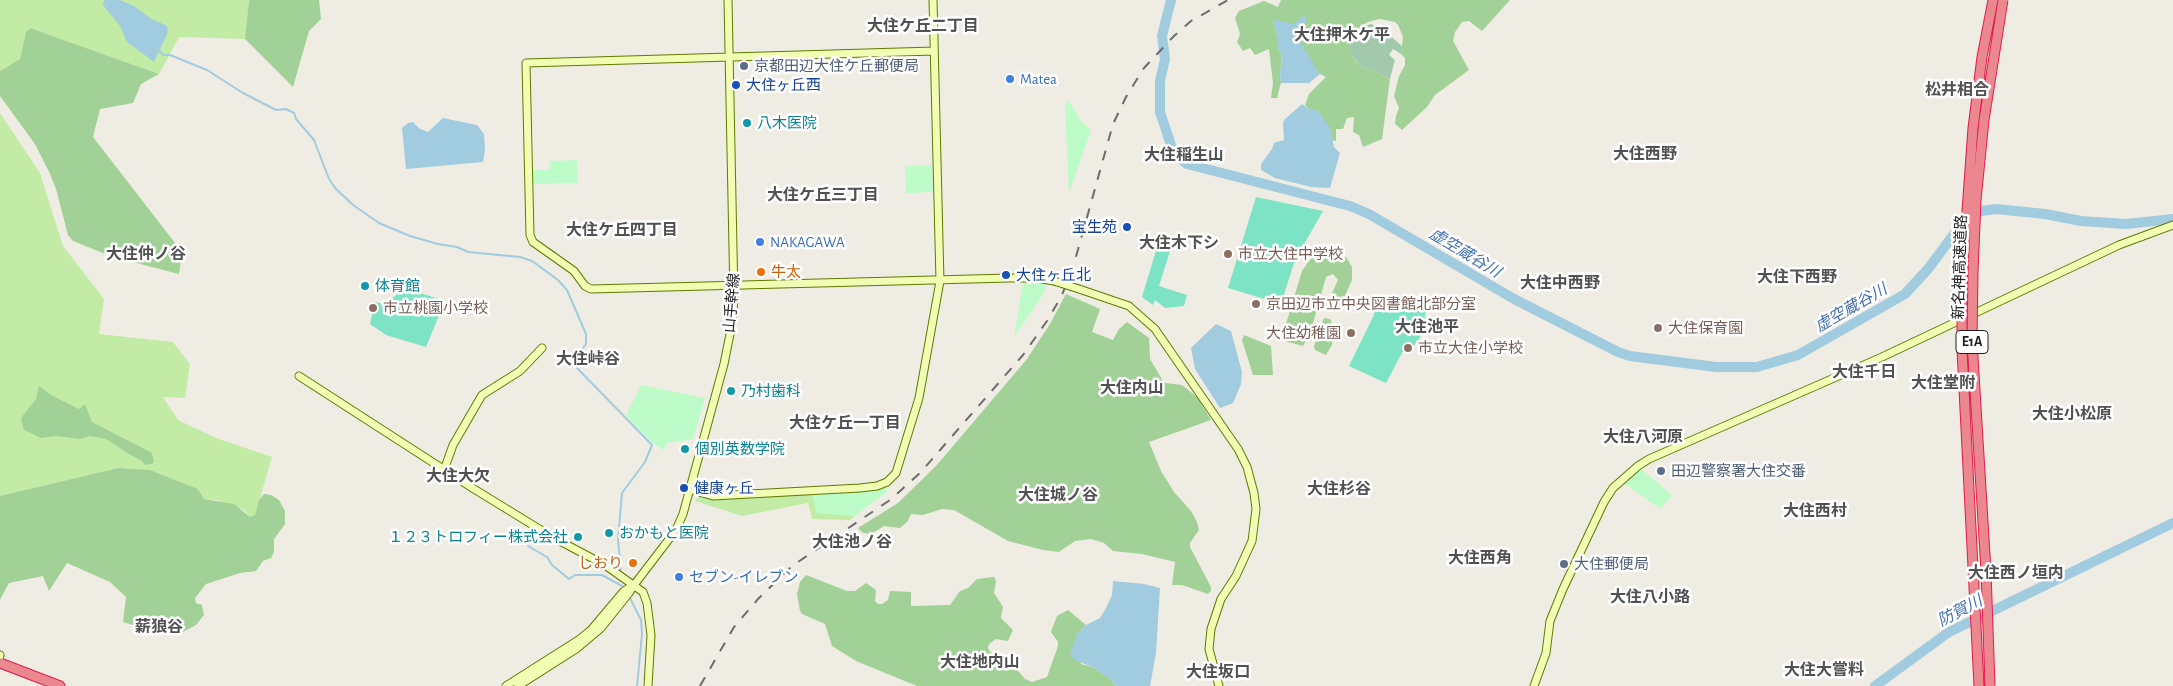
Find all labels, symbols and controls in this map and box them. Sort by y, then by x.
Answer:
district label: 大住ケ丘二丁目 [867,16,979,36]
district label: 大住押木ケ平 [1294,25,1390,45]
place label: 京都田辺大住ケ丘郵便局 [754,57,919,75]
marker: 京都田辺大住ケ丘郵便局 [738,60,750,72]
place label: Matea [1020,70,1057,88]
marker: Matea [1004,73,1016,85]
place label: 大住ヶ丘西 [746,76,821,94]
marker: 大住ヶ丘西 [730,79,742,91]
district label: 松井相合 [1925,80,1989,100]
place label: 八木医院 [757,114,817,132]
marker: 八木医院 [741,117,753,129]
district label: 大住西野 [1613,144,1677,164]
district label: 大住稲生山 [1144,145,1224,165]
district label: 大住ケ丘三丁目 [767,185,879,205]
street label: 新名神高速道路 [1949,214,1971,320]
place label: 宝生苑 [1072,218,1117,236]
district label: 大住ケ丘四丁目 [566,220,678,240]
marker: 宝生苑 [1121,221,1133,233]
water label: 虚空蔵谷川 [1426,224,1504,282]
place label: NAKAGAWA [770,233,845,251]
district label: 大住木下シ [1139,233,1219,253]
marker: NAKAGAWA [754,236,766,248]
district label: 大住仲ノ谷 [106,244,186,264]
place label: 市立大住中学校 [1238,245,1343,263]
marker: 市立大住中学校 [1222,248,1234,260]
place label: 牛太 [771,263,801,281]
marker: 牛太 [755,266,767,278]
place label: 大住ヶ丘北 [1016,266,1091,284]
district label: 大住下西野 [1757,267,1837,287]
marker: 大住ヶ丘北 [1000,269,1012,281]
street label: 山手幹線 [720,272,744,334]
district label: 大住中西野 [1520,273,1600,293]
place label: 体育館 [375,277,420,295]
marker: 体育館 [359,280,371,292]
water label: 虚空蔵谷川 [1812,280,1890,336]
place label: 京田辺市立中央図書館北部分室 [1266,295,1476,313]
marker: 京田辺市立中央図書館北部分室 [1250,298,1262,310]
place label: 市立桃園小学校 [383,299,488,317]
marker: 市立桃園小学校 [367,302,379,314]
district label: 大住池平 [1395,317,1459,337]
place label: 大住保育園 [1668,319,1743,337]
marker: 大住保育園 [1652,322,1664,334]
place label: 大住幼稚園 [1266,324,1341,342]
marker: 大住幼稚園 [1345,327,1357,339]
road number: E1A [1956,331,1988,354]
place label: 市立大住小学校 [1418,339,1523,357]
marker: 市立大住小学校 [1402,342,1414,354]
district label: 大住峠谷 [556,349,620,369]
district label: 大住千日 [1832,362,1896,382]
district label: 大住堂附 [1911,373,1975,393]
district label: 大住内山 [1100,378,1164,398]
place label: 乃村歯科 [741,382,801,400]
marker: 乃村歯科 [725,385,737,397]
district label: 大住小松原 [2032,404,2112,424]
district label: 大住ケ丘一丁目 [789,413,901,433]
district label: 大住八河原 [1603,427,1683,447]
place label: 個別英数学院 [695,440,785,458]
marker: 個別英数学院 [679,443,691,455]
place label: 田辺警察署大住交番 [1671,462,1806,480]
marker: 田辺警察署大住交番 [1655,465,1667,477]
district label: 大住大欠 [426,466,490,486]
place label: 健康ヶ丘 [694,479,754,497]
district label: 大住杉谷 [1307,479,1371,499]
marker: 健康ヶ丘 [678,482,690,494]
district label: 大住城ノ谷 [1018,485,1098,505]
district label: 大住西村 [1783,501,1847,521]
place label: おかもと医院 [619,524,709,542]
marker: おかもと医院 [603,527,615,539]
place label: １２３トロフィー株式会社 [388,528,568,546]
marker: １２３トロフィー株式会社 [572,531,584,543]
district label: 大住池ノ谷 [812,532,892,552]
district label: 大住西角 [1448,548,1512,568]
place label: しおり [578,554,623,572]
place label: 大住郵便局 [1574,555,1649,573]
marker: しおり [627,557,639,569]
marker: 大住郵便局 [1558,558,1570,570]
district label: 大住西ノ垣内 [1968,563,2064,583]
place label: セブン-イレブン [689,568,799,586]
marker: セブン-イレブン [673,571,685,583]
district label: 大住八小路 [1610,587,1690,607]
water label: 防賀川 [1934,591,1986,631]
district label: 薪狼谷 [135,617,183,637]
district label: 大住地内山 [940,652,1020,672]
district label: 大住大嘗料 [1784,660,1864,680]
district label: 大住坂口 [1186,662,1250,682]

